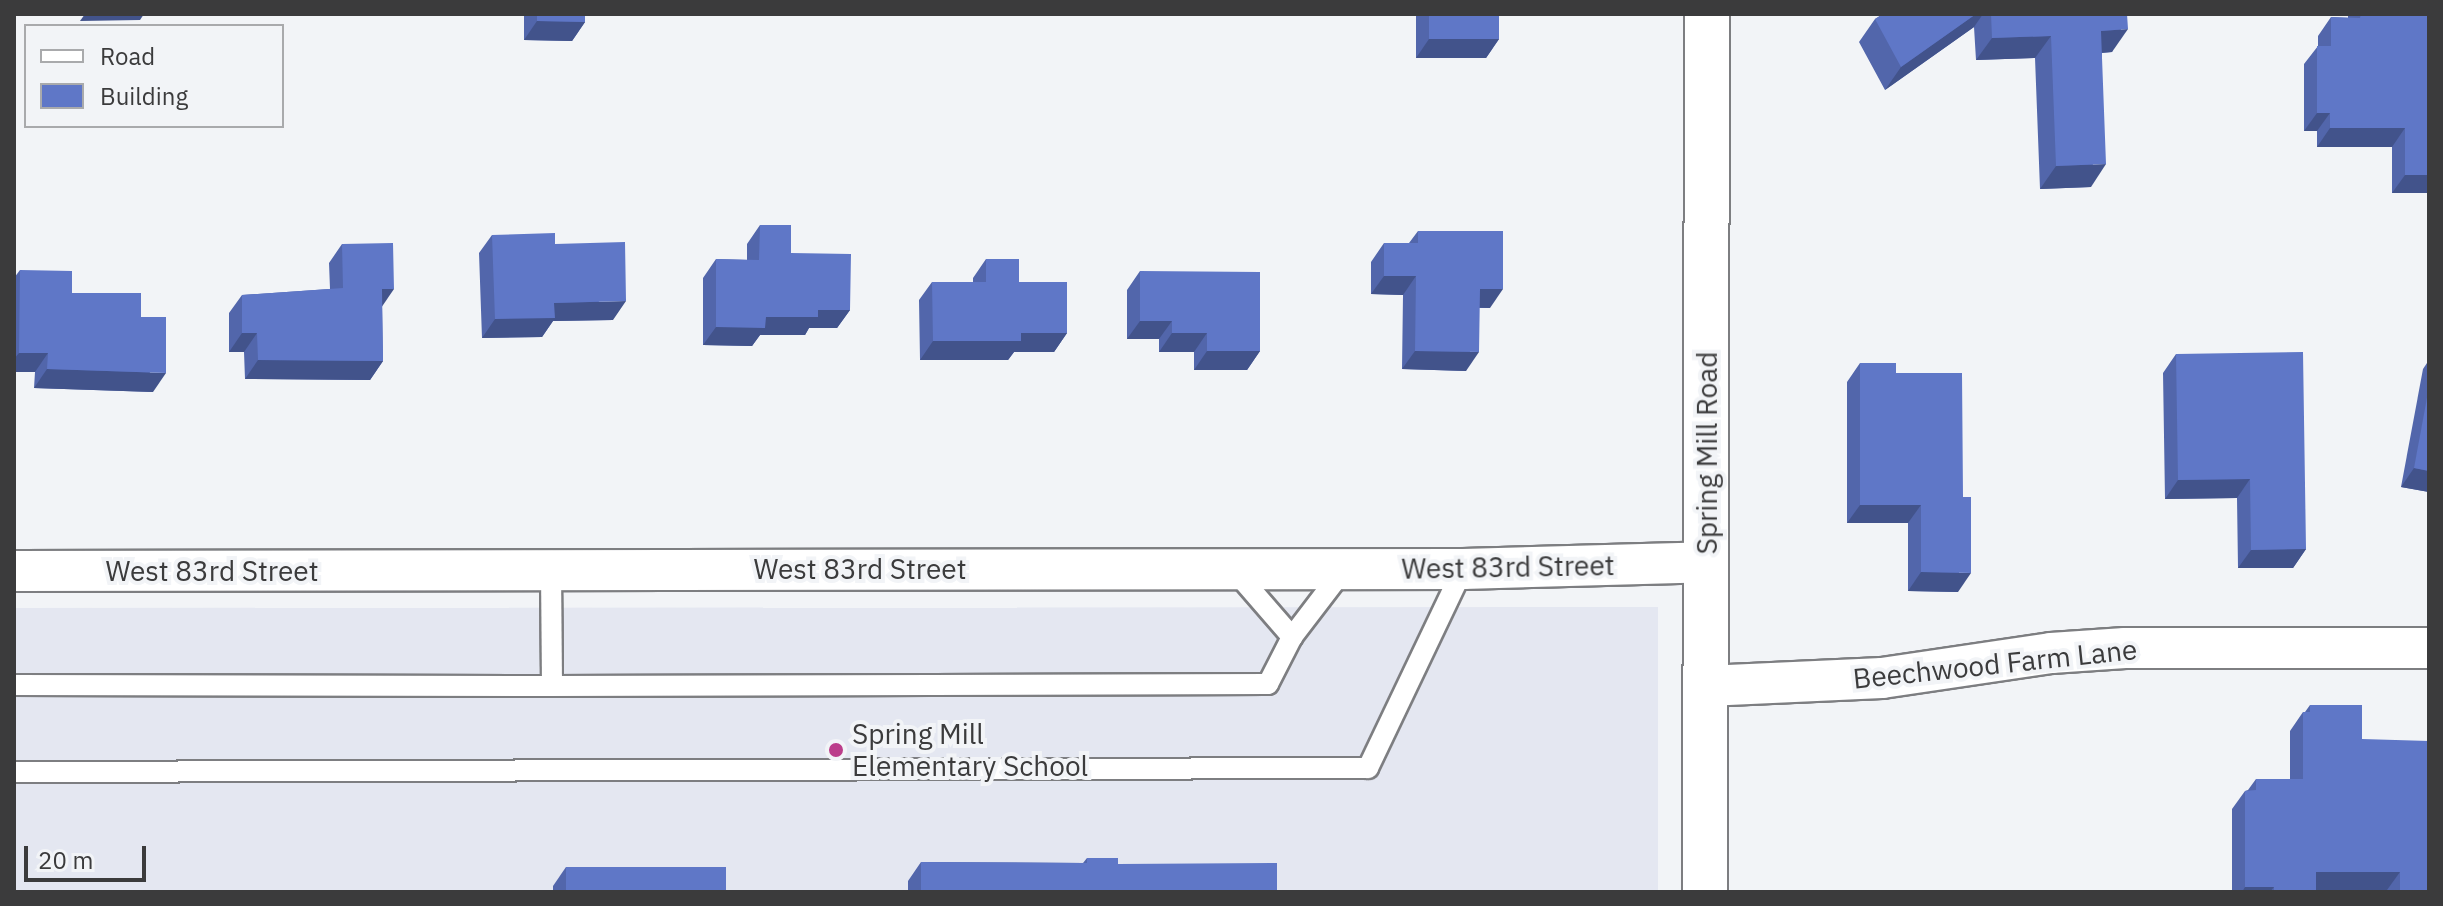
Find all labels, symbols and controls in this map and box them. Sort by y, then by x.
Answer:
legend [24,24,284,128]
text: Road [100,40,155,72]
text: Building [100,80,188,112]
street label: Spring Mill Road [1690,352,1724,554]
street label: West 83rd Street [1401,548,1615,586]
street label: West 83rd Street [753,552,967,586]
street label: West 83rd Street [105,554,319,588]
street label: Beechwood Farm Lane [1851,632,2139,696]
place label: Spring Mill Elementary School [852,717,1088,783]
marker: Spring Mill Elementary School [827,741,845,759]
scale bar [28,830,150,880]
text: 20 m [38,844,93,876]

